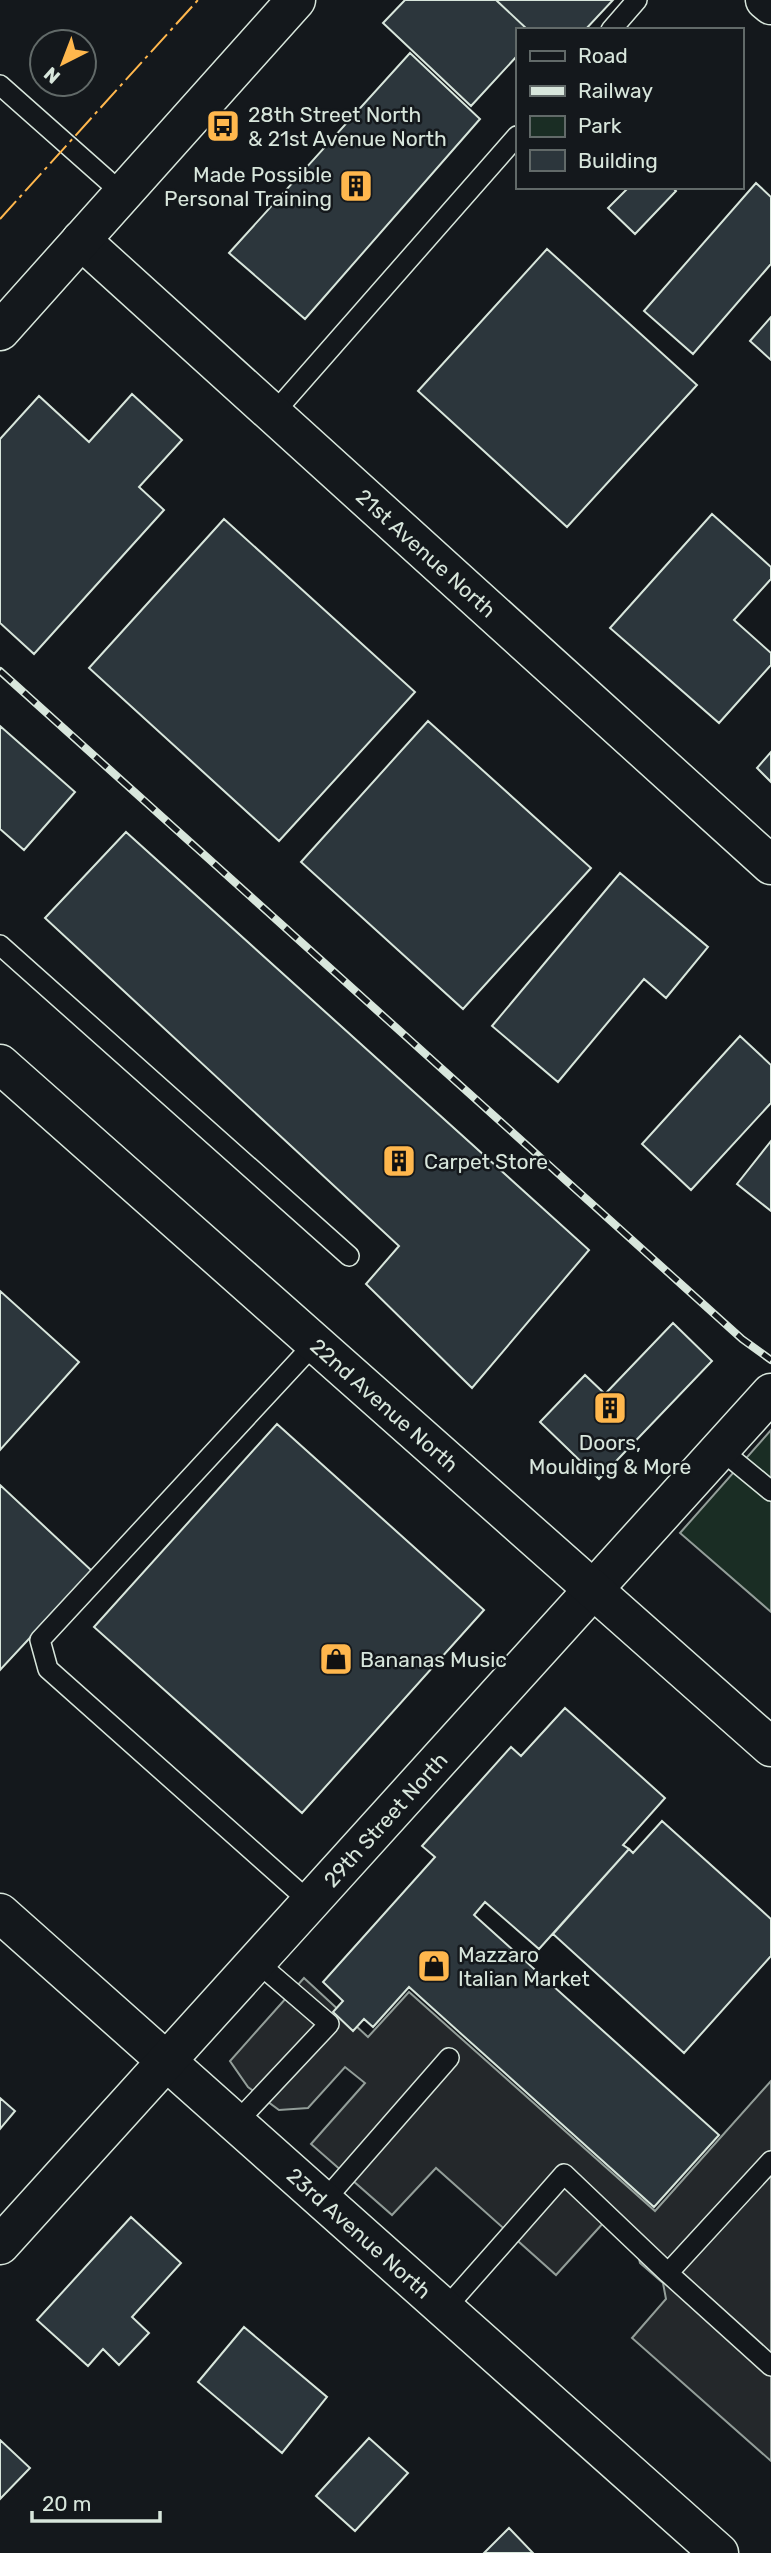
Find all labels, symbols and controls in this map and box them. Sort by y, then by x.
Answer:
north arrow [28,28,98,98]
legend [516,28,743,189]
text: Road [578,43,628,68]
text: N [39,62,65,88]
text: Railway [578,78,653,103]
place label: 28th Street North & 21st Avenue North [248,102,447,151]
bus stop icon: 28th Street North & 21st Avenue North [204,107,242,145]
text: Park [578,113,622,138]
text: Building [578,148,658,173]
place label: Made Possible Personal Training [164,162,332,211]
building icon: Made Possible Personal Training [337,167,375,205]
street label: 21st Avenue North [352,483,501,622]
building icon: Carpet Store [380,1142,418,1180]
place label: Carpet Store [424,1149,548,1174]
street label: 22nd Avenue North [306,1333,464,1477]
building icon: Doors, Moulding & More [591,1389,629,1427]
place label: Doors, Moulding & More [529,1430,691,1479]
shop icon: Bananas Music [317,1640,355,1678]
place label: Bananas Music [360,1647,507,1672]
street label: 29th Street North [318,1747,452,1892]
place label: Mazzaro Italian Market [458,1942,590,1991]
shop icon: Mazzaro Italian Market [415,1947,453,1985]
street label: 23rd Avenue North [282,2162,436,2303]
scale bar [32,2480,159,2524]
text: 20 m [42,2491,91,2516]

